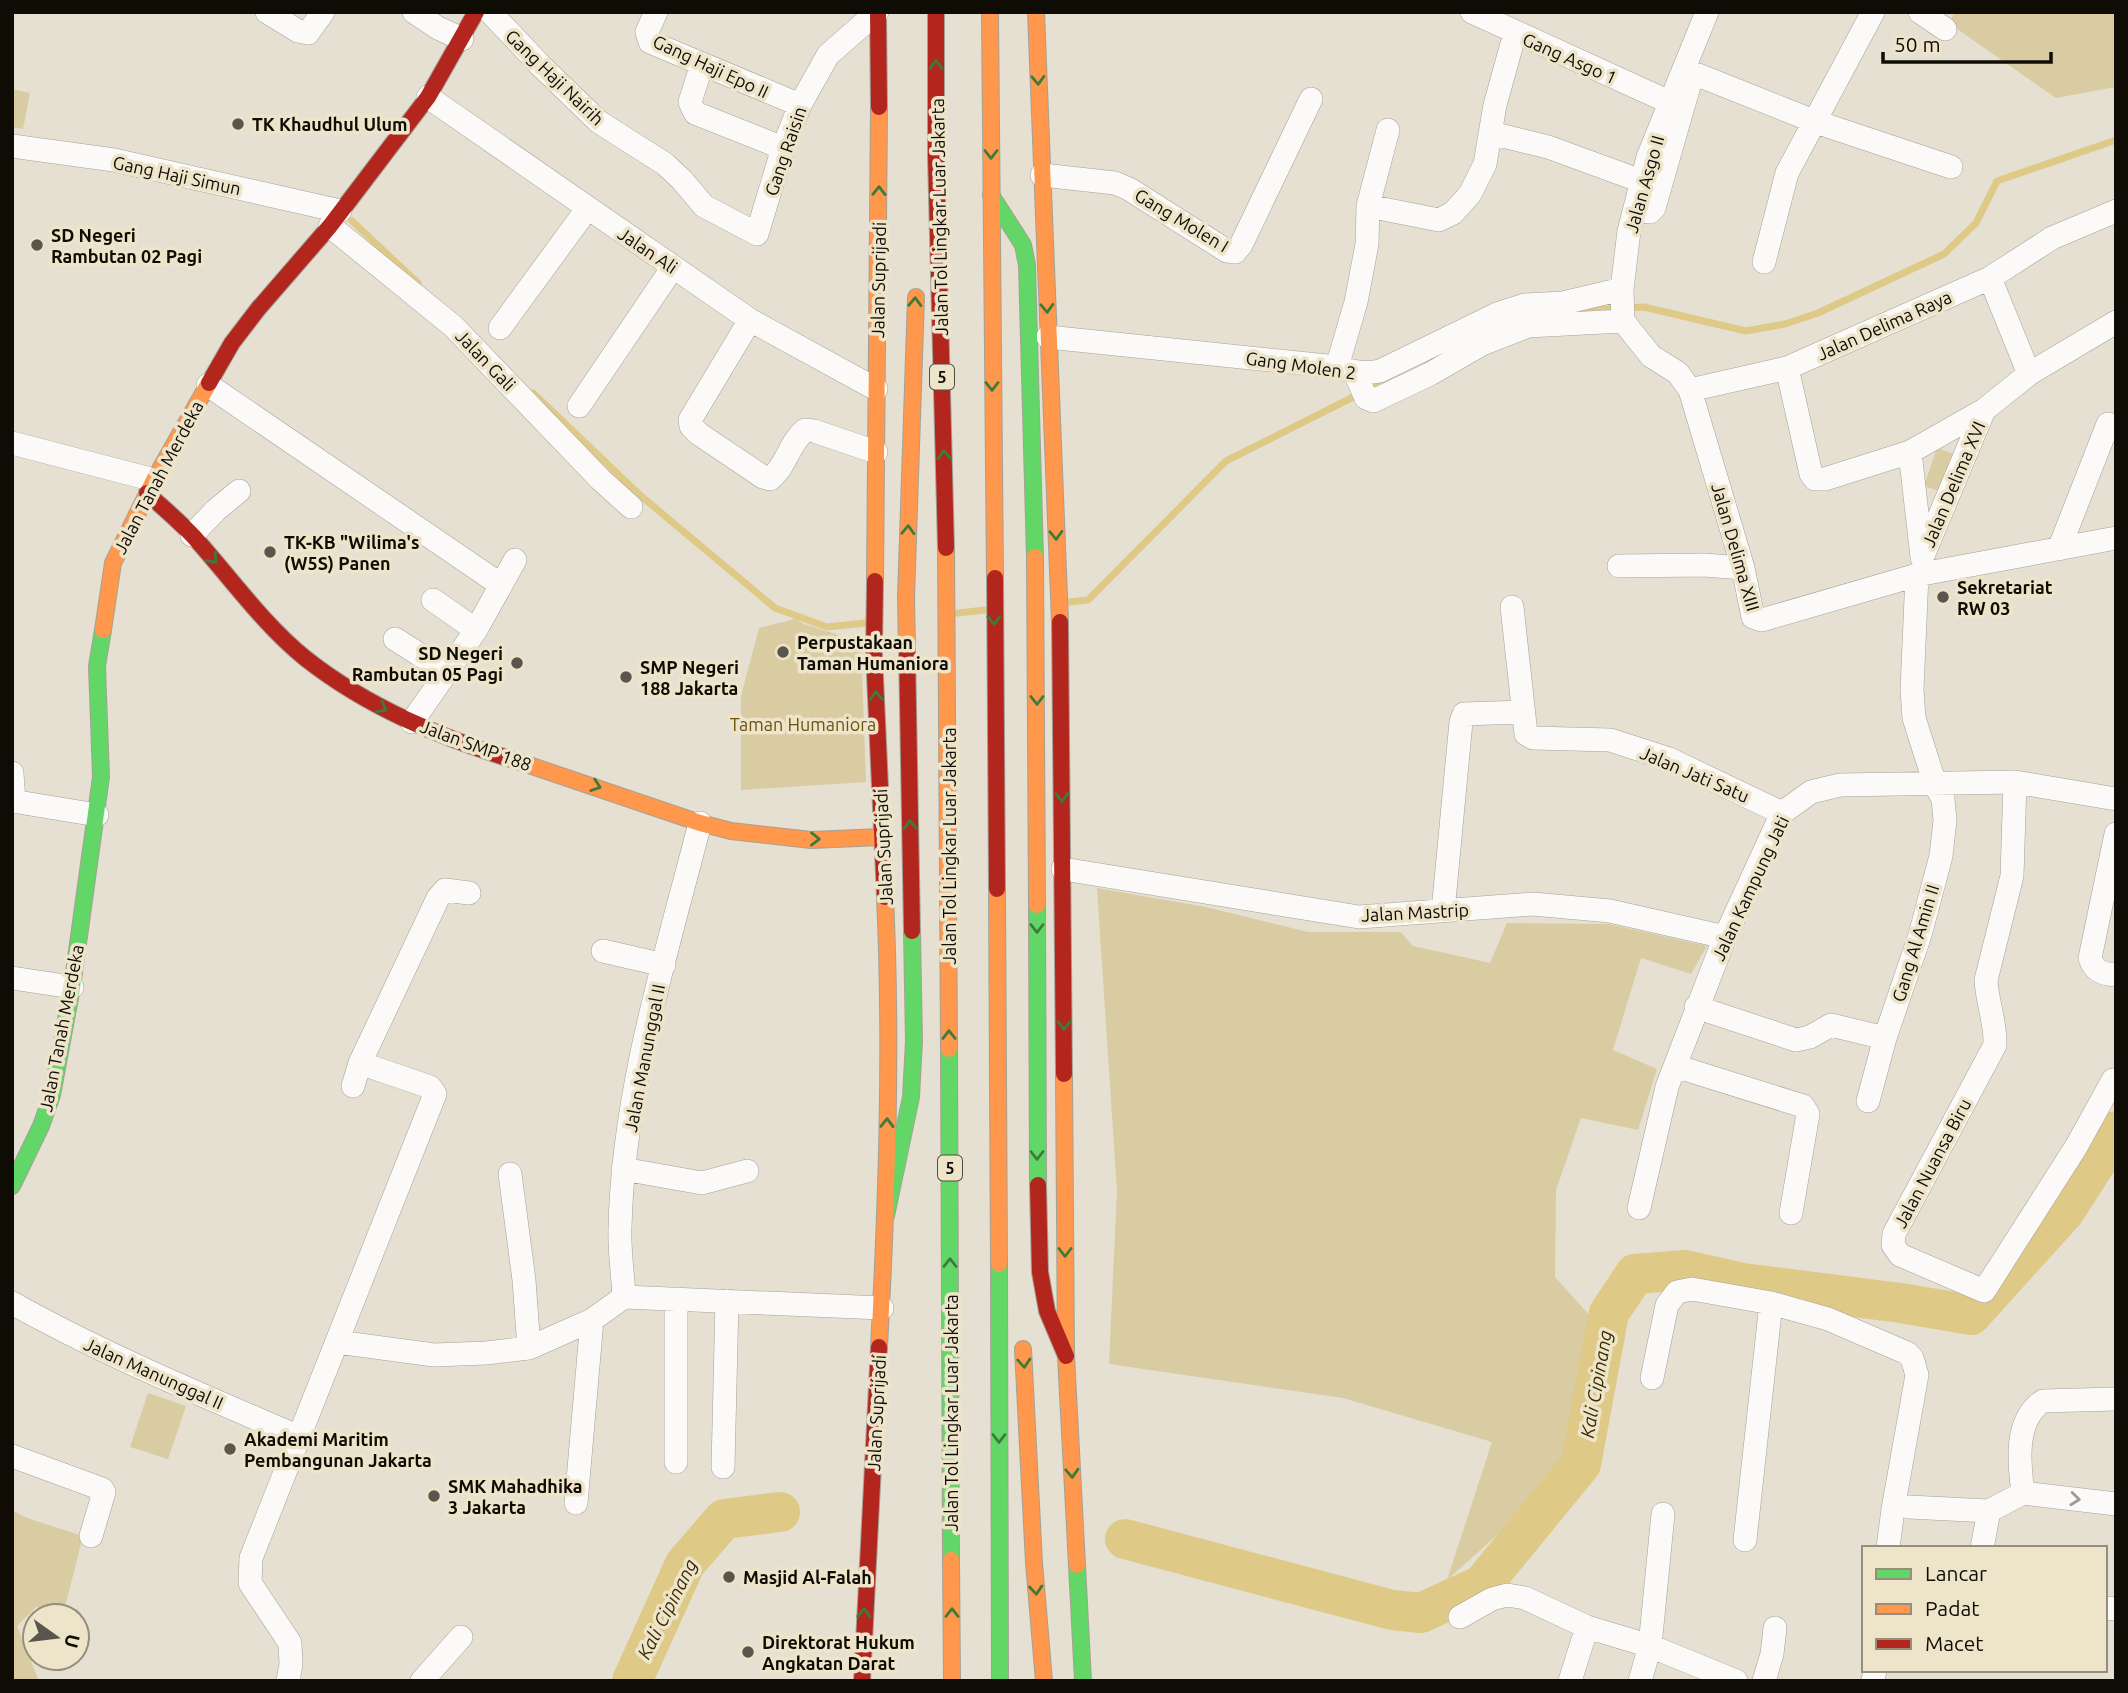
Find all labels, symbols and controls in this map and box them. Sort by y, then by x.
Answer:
scale bar [1883,21,2051,65]
street label: Gang Haji Nairih [502,25,608,129]
street label: Gang Asgo 1 [1520,28,1620,88]
street label: Gang Haji Epo II [650,31,772,101]
text: 50 m [1894,32,1941,56]
one-way arrow [928,59,944,69]
one-way arrow [1031,75,1046,86]
street label: Jalan Tol Lingkar Luar Jakarta [927,98,951,336]
street label: Gang Raisin [760,104,810,198]
place label: TK Khaudhul Ulum [252,114,408,134]
marker: TK Khaudhul Ulum [230,116,246,132]
street label: Jalan Asgo II [1621,133,1667,235]
one-way arrow [983,149,999,160]
street label: Gang Haji Simun [111,152,243,198]
street label: Gang Molen I [1132,184,1232,256]
one-way arrow [871,185,887,196]
street label: Jalan Suprijadi [867,222,889,338]
street label: Jalan Ali [615,223,681,277]
place label: SD Negeri Rambutan 02 Pagi [51,225,202,266]
marker: SD Negeri Rambutan 02 Pagi [29,237,45,253]
street label: Jalan Delima Raya [1813,286,1955,364]
one-way arrow [908,297,923,308]
one-way arrow [1039,303,1054,314]
street label: Jalan Gali [452,325,520,395]
street label: Gang Molen 2 [1244,347,1358,383]
road number: 5 [930,364,954,390]
one-way arrow [984,381,1000,391]
street label: Jalan Tanah Merdeka [109,397,207,557]
street label: Jalan Delima XVI [1917,418,1989,550]
one-way arrow [936,449,951,460]
street label: Jalan Delima XIII [1708,481,1764,613]
one-way arrow [901,524,916,535]
one-way arrow [1049,530,1064,541]
place label: TK-KB "Wilima's (W5S) Panen [284,532,419,574]
marker: TK-KB "Wilima's (W5S) Panen [262,544,278,560]
one-way arrow [205,551,217,564]
place label: Sekretariat RW 03 [1957,577,2053,618]
marker: Sekretariat RW 03 [1935,589,1951,605]
one-way arrow [987,615,1002,626]
place label: Perpustakaan Taman Humaniora [797,632,949,673]
place label: SD Negeri Rambutan 05 Pagi [352,643,503,684]
marker: Perpustakaan Taman Humaniora [775,644,791,660]
marker: SD Negeri Rambutan 05 Pagi [509,655,525,671]
place label: SMP Negeri 188 Jakarta [640,657,739,698]
marker: SMP Negeri 188 Jakarta [618,669,634,685]
one-way arrow [869,690,884,701]
one-way arrow [1029,696,1045,706]
one-way arrow [375,700,388,713]
park label: Taman Humaniora [730,714,876,734]
street label: Jalan SMP 188 [418,716,534,774]
street label: Jalan Tol Lingkar Luar Jakarta [939,727,959,965]
street label: Jalan Jati Satu [1638,742,1752,806]
one-way arrow [589,778,601,792]
street label: Jalan Suprijadi [870,788,896,906]
one-way arrow [1054,793,1070,803]
street label: Jalan Kampung Jati [1708,812,1792,964]
one-way arrow [902,820,918,830]
one-way arrow [811,831,821,847]
street label: Gang Al Amin II [1888,882,1942,1004]
street label: Jalan Mastrip [1361,899,1469,925]
one-way arrow [1029,923,1045,934]
street label: Jalan Tanah Merdeka [35,943,87,1113]
street label: Jalan Manunggal II [620,982,668,1134]
one-way arrow [1056,1020,1072,1031]
one-way arrow [941,1029,957,1040]
street label: Jalan Nuansa Biru [1890,1095,1974,1231]
one-way arrow [879,1117,895,1128]
one-way arrow [1029,1151,1045,1161]
road number: 5 [938,1156,962,1180]
one-way arrow [1057,1248,1073,1258]
one-way arrow [942,1257,958,1267]
street label: Jalan Tol Lingkar Luar Jakarta [941,1294,961,1532]
water label: Kali Cipinang [1576,1328,1616,1440]
street label: Jalan Manunggal II [81,1333,227,1413]
street label: Jalan Suprijadi [863,1354,889,1472]
one-way arrow [1016,1358,1031,1369]
place label: Akademi Maritim Pembangunan Jakarta [244,1429,432,1470]
one-way arrow [991,1433,1007,1444]
marker: Akademi Maritim Pembangunan Jakarta [222,1441,238,1457]
one-way arrow [1064,1468,1079,1479]
place label: SMK Mahadhika 3 Jakarta [448,1476,583,1517]
marker: SMK Mahadhika 3 Jakarta [426,1488,442,1504]
one-way arrow [2069,1492,2080,1507]
legend [1862,1546,2107,1672]
water label: Kali Cipinang [632,1555,702,1663]
text: Lancar [1925,1561,1987,1585]
place label: Masjid Al-Falah [743,1567,872,1587]
marker: Masjid Al-Falah [721,1569,737,1585]
one-way arrow [1028,1585,1043,1596]
text: Padat [1925,1596,1980,1620]
north arrow [21,1602,91,1672]
one-way arrow [856,1607,871,1618]
one-way arrow [944,1607,960,1617]
text: Macet [1925,1631,1984,1655]
text: U [60,1632,85,1650]
place label: Direktorat Hukum Angkatan Darat [762,1632,915,1673]
marker: Direktorat Hukum Angkatan Darat [740,1644,756,1660]

